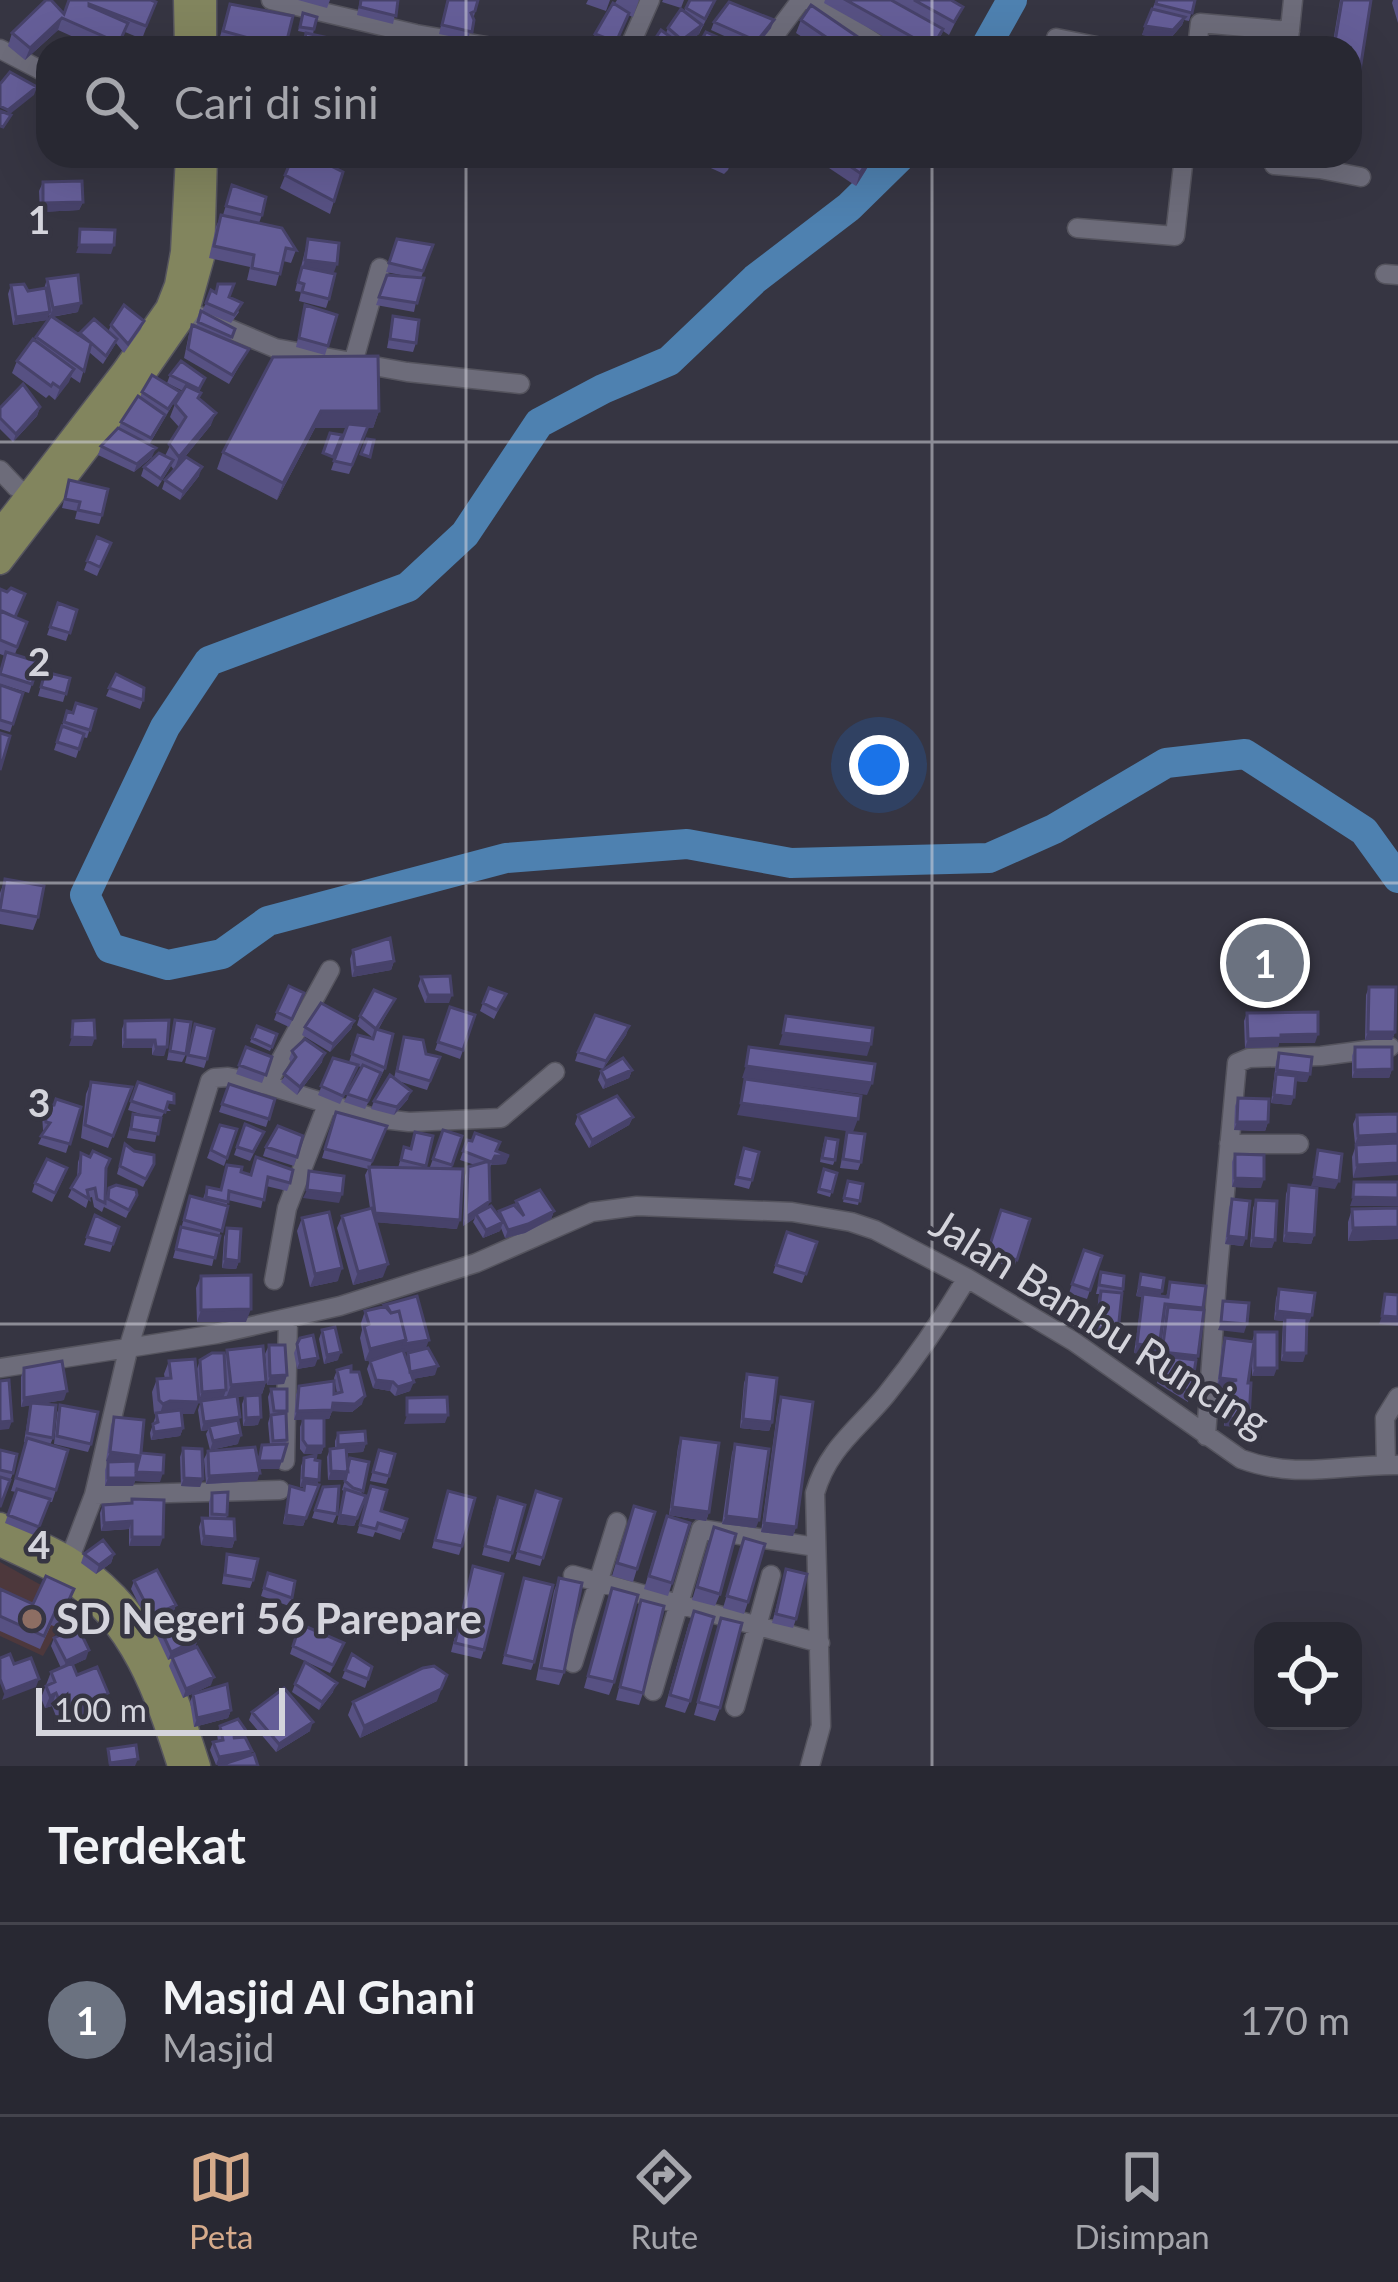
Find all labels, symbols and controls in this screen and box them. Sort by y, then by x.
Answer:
search box [36,36,1362,168]
icon: search [78,69,144,135]
text: Cari di sini [174,75,379,129]
text: 1 [28,196,50,242]
text: 2 [28,638,50,684]
your location [849,735,909,795]
pin: 1 [1226,918,1304,1008]
text: 3 [28,1079,50,1125]
street label: Jalan Bambu Runcing [922,1198,1279,1447]
text: 4 [28,1521,50,1567]
place label: SD Negeri 56 Parepare [56,1593,482,1643]
marker: SD Negeri 56 Parepare [19,1606,45,1632]
map controls [1254,1622,1362,1730]
button: locate [1254,1622,1362,1730]
scale bar [36,1682,285,1735]
text: 100 m [54,1689,147,1729]
text: Terdekat [48,1814,246,1875]
text: Masjid Al Ghani [162,1970,475,2024]
text: 1 [76,1997,98,2043]
text: 170 m [1240,1997,1350,2043]
text: Masjid [162,2024,274,2070]
tab: Peta [188,2144,254,2256]
tab: Rute [631,2144,698,2256]
tab: Disimpan [1074,2144,1210,2256]

